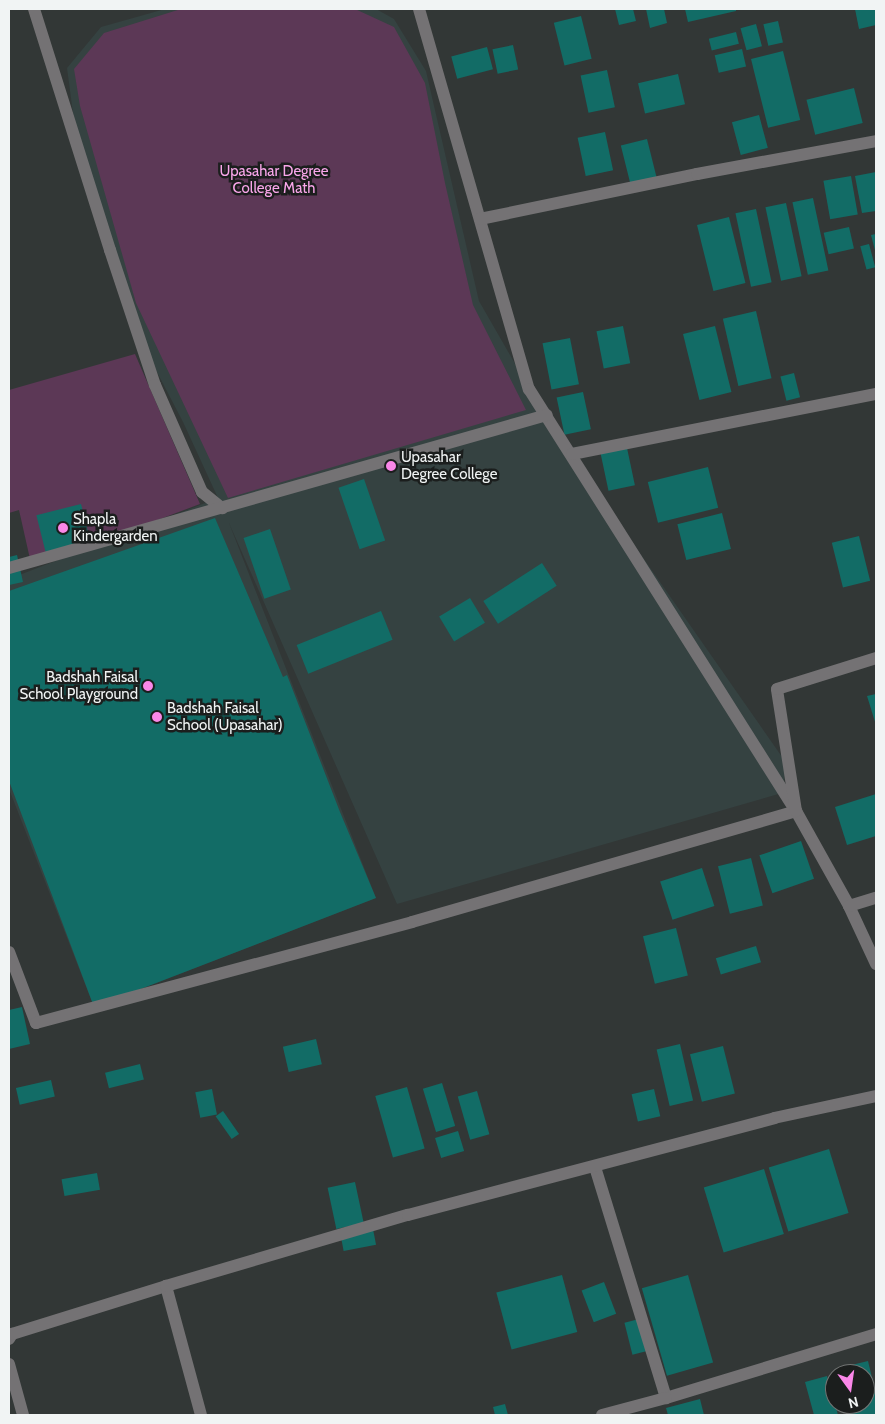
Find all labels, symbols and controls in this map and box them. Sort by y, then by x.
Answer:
park label: Upasahar Degree College Math [220,162,328,197]
place label: Upasahar Degree College [401,448,497,483]
marker: Upasahar Degree College [385,460,397,472]
place label: Shapla Kindergarden [73,510,158,545]
marker: Shapla Kindergarden [57,522,69,534]
place label: Badshah Faisal School Playground [20,668,138,703]
marker: Badshah Faisal School Playground [142,680,154,692]
place label: Badshah Faisal School (Upasahar) [167,699,283,734]
marker: Badshah Faisal School (Upasahar) [151,711,163,723]
north arrow [825,1364,875,1414]
text: N [846,1393,860,1413]

